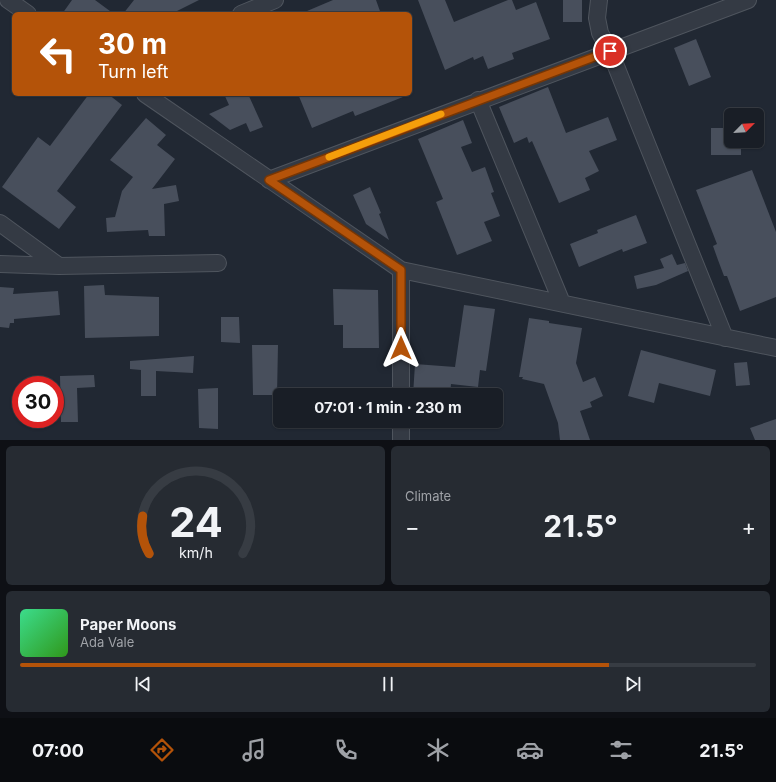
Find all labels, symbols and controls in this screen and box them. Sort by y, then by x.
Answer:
text: 30 m [98,27,167,61]
icon: left [32,28,84,80]
pin [593,34,627,68]
icon: arrive [599,40,621,62]
text: Turn left [98,61,168,82]
north arrow [724,108,764,148]
map controls [724,108,764,148]
position arrow [380,327,422,369]
speed limit sign: 30 [12,376,64,428]
text: 07:01 · 1 min · 230 m [314,398,462,417]
text: Climate [405,488,451,504]
text: 24 [169,496,222,546]
text: 21.5° [543,508,618,544]
text: − [405,514,420,540]
text: + [741,514,756,540]
text: km/h [179,543,212,560]
text: Paper Moons [80,615,176,634]
text: Ada Vale [80,634,134,650]
icon: previous [132,673,154,695]
icon: pause [377,673,399,695]
icon: next [622,673,644,695]
icon: directions [148,736,176,764]
icon: music [240,736,268,764]
icon: phone [332,736,360,764]
icon: climate [424,736,452,764]
icon: car [516,736,544,764]
icon: filters [607,736,635,764]
text: 07:00 [32,740,84,761]
text: 21.5° [699,740,744,761]

